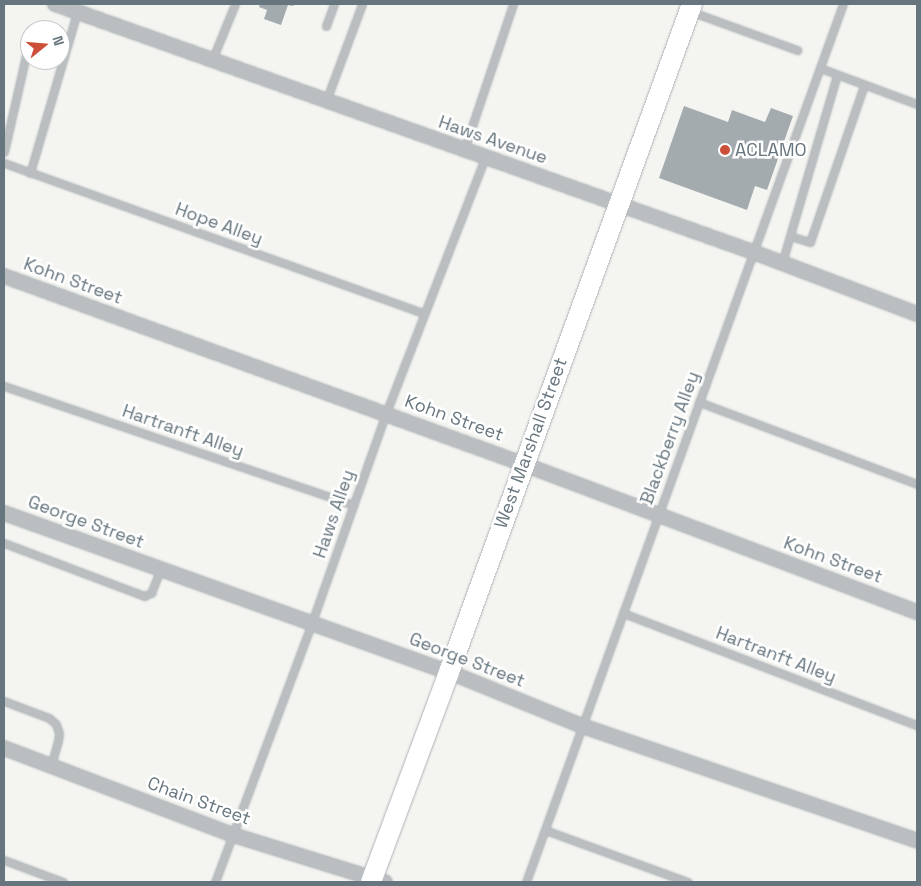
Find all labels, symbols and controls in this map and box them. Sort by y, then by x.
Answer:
north arrow [20,20,70,70]
text: N [48,34,68,48]
street label: Haws Avenue [436,111,550,169]
place label: ACLAMO [735,139,807,161]
marker: ACLAMO [719,144,731,156]
street label: Hope Alley [172,198,266,250]
street label: Kohn Street [21,253,125,309]
street label: West Marshall Street [490,355,572,531]
street label: Blackberry Alley [636,368,704,508]
street label: Kohn Street [402,390,506,446]
street label: Hartranft Alley [119,400,247,462]
street label: Haws Alley [309,467,359,561]
street label: George Street [25,491,147,553]
street label: Kohn Street [781,532,885,588]
street label: Hartranft Alley [713,622,839,688]
street label: George Street [406,628,528,692]
street label: Chain Street [145,772,253,830]

